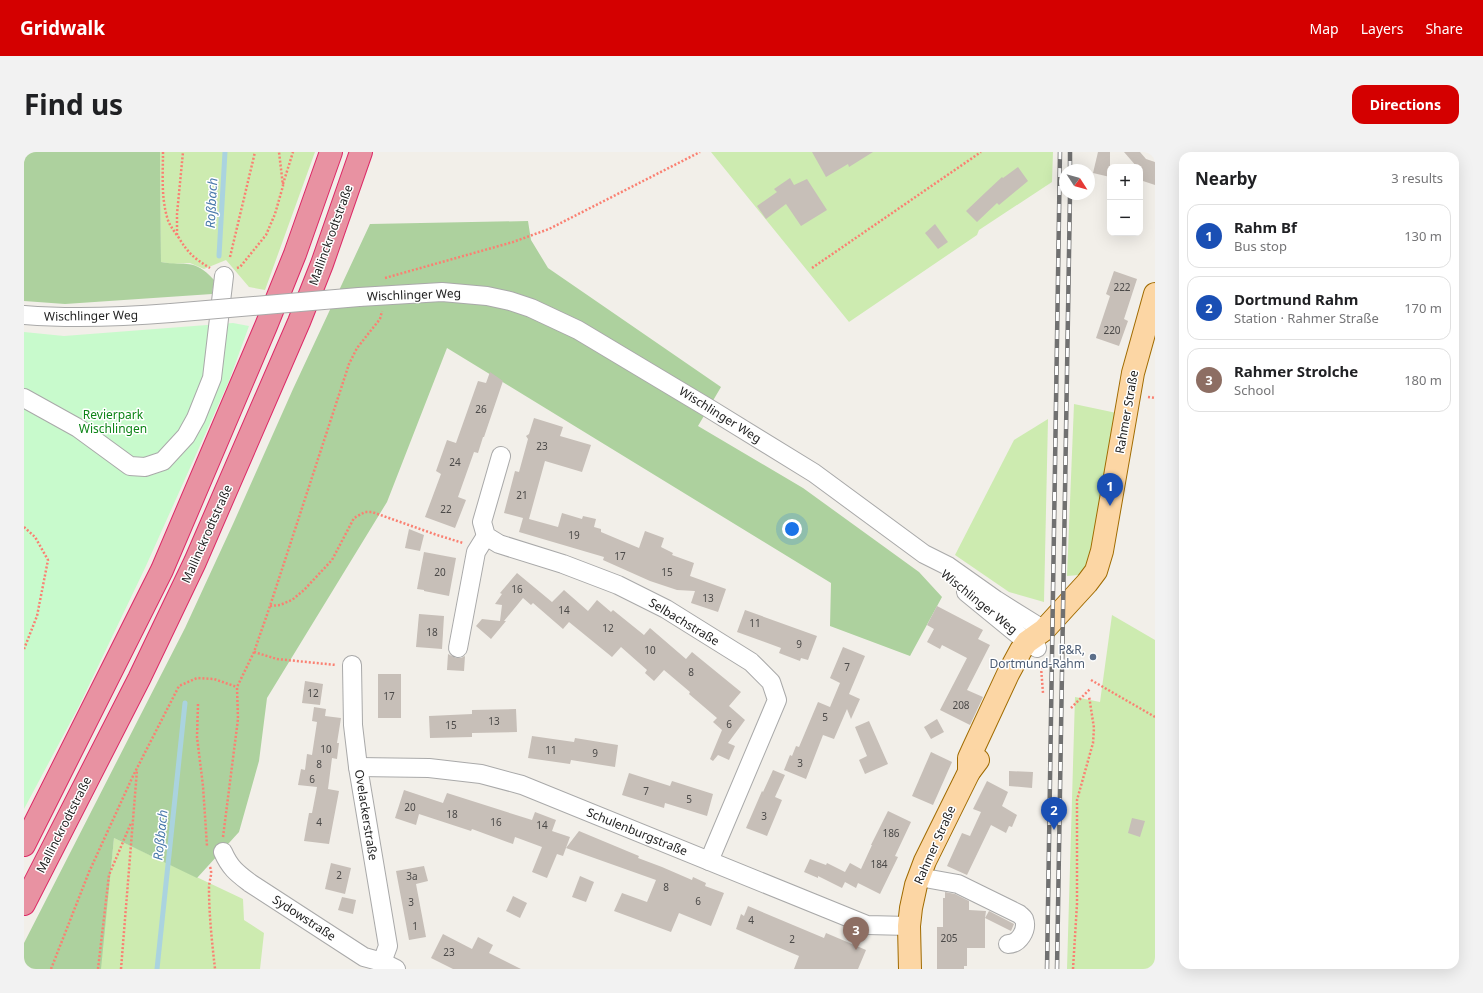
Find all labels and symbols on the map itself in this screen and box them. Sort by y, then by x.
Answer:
north arrow [1059,164,1095,200]
water label: Roßbach [201,177,221,229]
street label: Mallinckrodtstraße [304,182,357,288]
house number: 222 [1113,280,1131,294]
street label: Wischlinger Weg [367,284,461,305]
street label: Wischlinger Weg [44,306,138,325]
house number: 220 [1103,323,1121,337]
street label: Rahmer Straße [1111,369,1142,455]
street label: Wischlinger Weg [676,382,765,447]
house number: 26 [475,402,487,416]
park label: Revierpark Wischlingen [79,406,147,437]
house number: 23 [536,439,548,453]
house number: 24 [449,455,461,469]
pin: 1 [1097,473,1123,506]
street label: Mallinckrodtstraße [177,482,236,586]
house number: 21 [516,488,528,502]
house number: 22 [440,502,452,516]
your location [782,519,802,539]
house number: 19 [568,528,580,542]
house number: 17 [614,549,626,563]
house number: 20 [434,565,446,579]
house number: 15 [661,565,673,579]
street label: Wischlinger Weg [937,565,1021,638]
house number: 16 [511,582,523,596]
house number: 13 [702,591,714,605]
street label: Selbachstraße [646,594,723,649]
house number: 14 [558,603,570,617]
house number: 11 [749,616,761,630]
house number: 12 [602,621,614,635]
house number: 18 [426,625,438,639]
house number: 9 [796,637,802,651]
place label: P&R, Dortmund-Rahm [990,641,1085,672]
house number: 10 [644,643,656,657]
marker: P&R, Dortmund-Rahm [1088,652,1098,662]
house number: 7 [844,660,850,674]
house number: 8 [688,665,694,679]
house number: 12 [307,686,319,700]
house number: 17 [383,689,395,703]
house number: 208 [952,698,970,712]
house number: 5 [822,710,828,724]
house number: 13 [488,714,500,728]
house number: 6 [726,717,732,731]
house number: 15 [445,718,457,732]
house number: 10 [320,742,332,756]
house number: 11 [545,743,557,757]
house number: 9 [592,746,598,760]
house number: 3 [797,756,803,770]
house number: 8 [316,757,322,771]
street label: Ovelackerstraße [351,768,382,862]
house number: 6 [309,772,315,786]
street label: Mallinckrodtstraße [32,773,95,876]
house number: 7 [643,784,649,798]
house number: 5 [686,792,692,806]
pin: 2 [1041,797,1067,830]
house number: 20 [404,800,416,814]
street label: Rahmer Straße [910,803,960,887]
street label: Schulenburgstraße [584,804,690,860]
house number: 18 [446,807,458,821]
water label: Roßbach [148,809,172,861]
house number: 3 [761,809,767,823]
house number: 4 [316,815,322,829]
house number: 16 [490,815,502,829]
house number: 14 [536,818,548,832]
house number: 186 [882,826,900,840]
house number: 184 [870,857,888,871]
house number: 2 [336,868,342,882]
house number: 3a [406,869,418,883]
house number: 8 [663,880,669,894]
street label: Sydowstraße [269,891,339,945]
house number: 6 [695,894,701,908]
house number: 3 [408,895,414,909]
house number: 4 [748,913,754,927]
pin: 3 [843,917,869,950]
house number: 1 [412,919,418,933]
house number: 205 [940,931,958,945]
house number: 2 [789,932,795,946]
house number: 23 [443,945,455,959]

